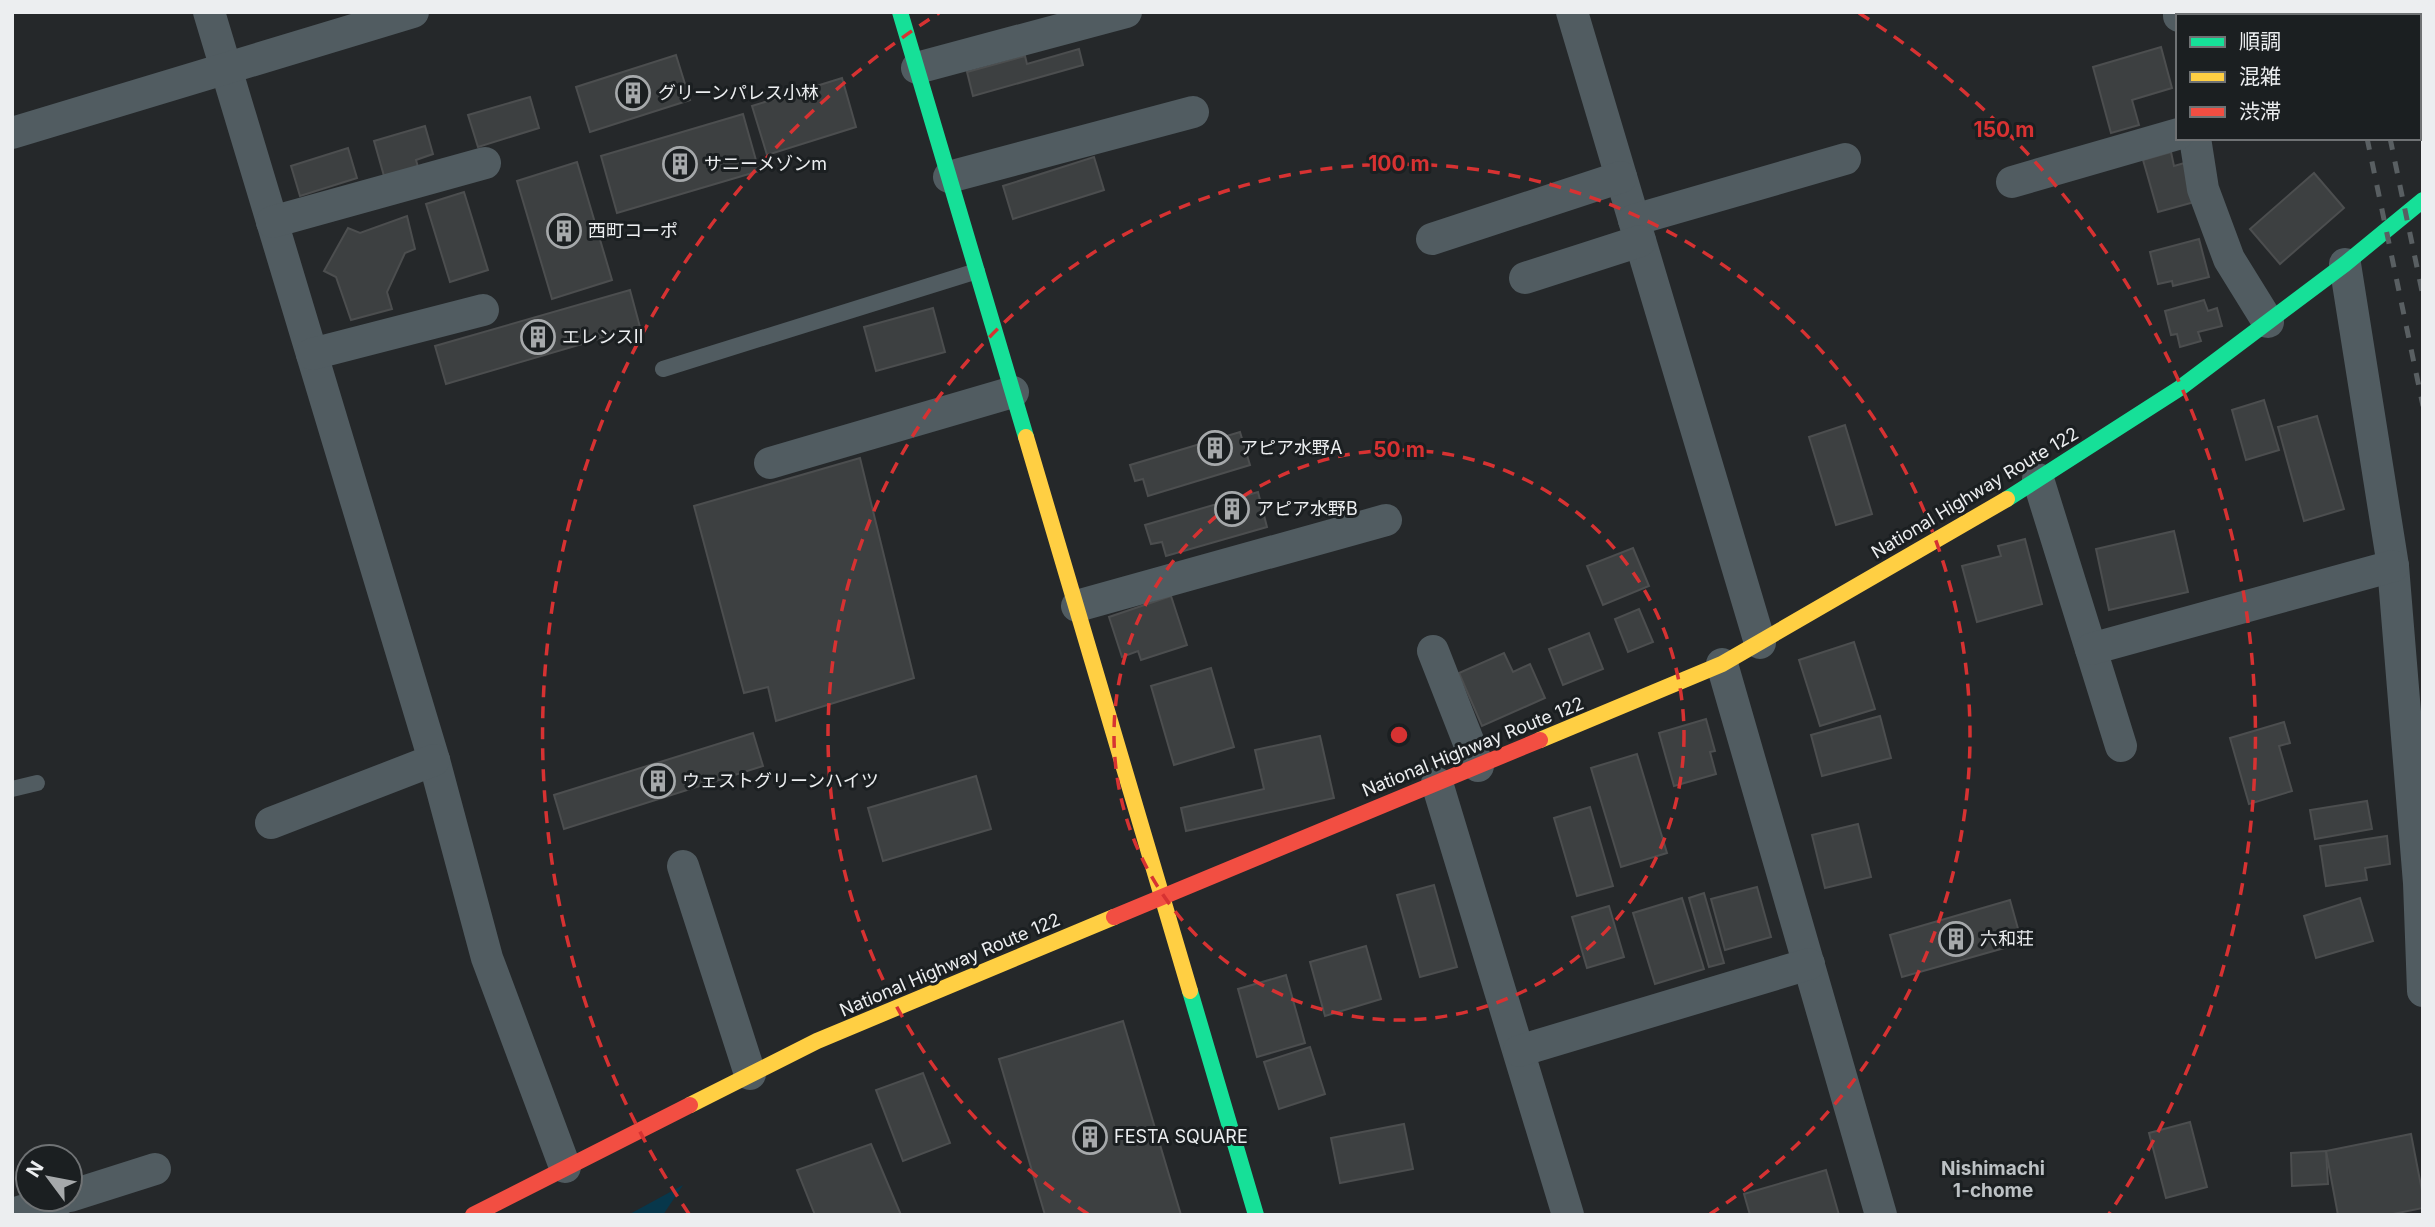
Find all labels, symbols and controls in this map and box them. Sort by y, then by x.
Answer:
legend [2176,14,2421,140]
text: 順調 [2239,29,2281,54]
text: 混雑 [2239,64,2281,89]
building icon: グリーンパレス小林 [614,74,652,112]
place label: グリーンパレス小林 [658,82,819,103]
text: 渋滞 [2239,99,2281,124]
text: 150 m [1974,117,2034,142]
building icon: サニーメゾンm [661,145,699,183]
text: 100 m [1368,151,1430,176]
place label: サニーメゾンm [704,153,827,174]
building icon: 西町コーポ [545,212,583,250]
place label: 西町コーポ [588,220,678,241]
building icon: エレンスⅡ [519,318,557,356]
place label: エレンスⅡ [562,326,643,347]
street label: National Highway Route 122 [1868,422,2082,563]
building icon: アピア水野A [1196,429,1234,467]
place label: アピア水野A [1240,437,1342,458]
text: 50 m [1373,437,1425,462]
building icon: アピア水野B [1213,490,1251,528]
place label: アピア水野B [1256,498,1358,519]
street label: National Highway Route 122 [1359,692,1587,801]
centre of rings [1387,723,1411,747]
building icon: ウェストグリーンハイツ [639,762,677,800]
place label: ウェストグリーンハイツ [682,770,879,791]
street label: National Highway Route 122 [836,909,1063,1021]
building icon: 六和荘 [1937,920,1975,958]
place label: 六和荘 [1980,928,2034,949]
building icon: FESTA SQUARE [1071,1118,1109,1156]
place label: FESTA SQUARE [1114,1126,1248,1147]
north arrow [14,1143,84,1213]
text: N [21,1157,49,1181]
district label: Nishimachi 1-chome [1941,1157,2045,1202]

